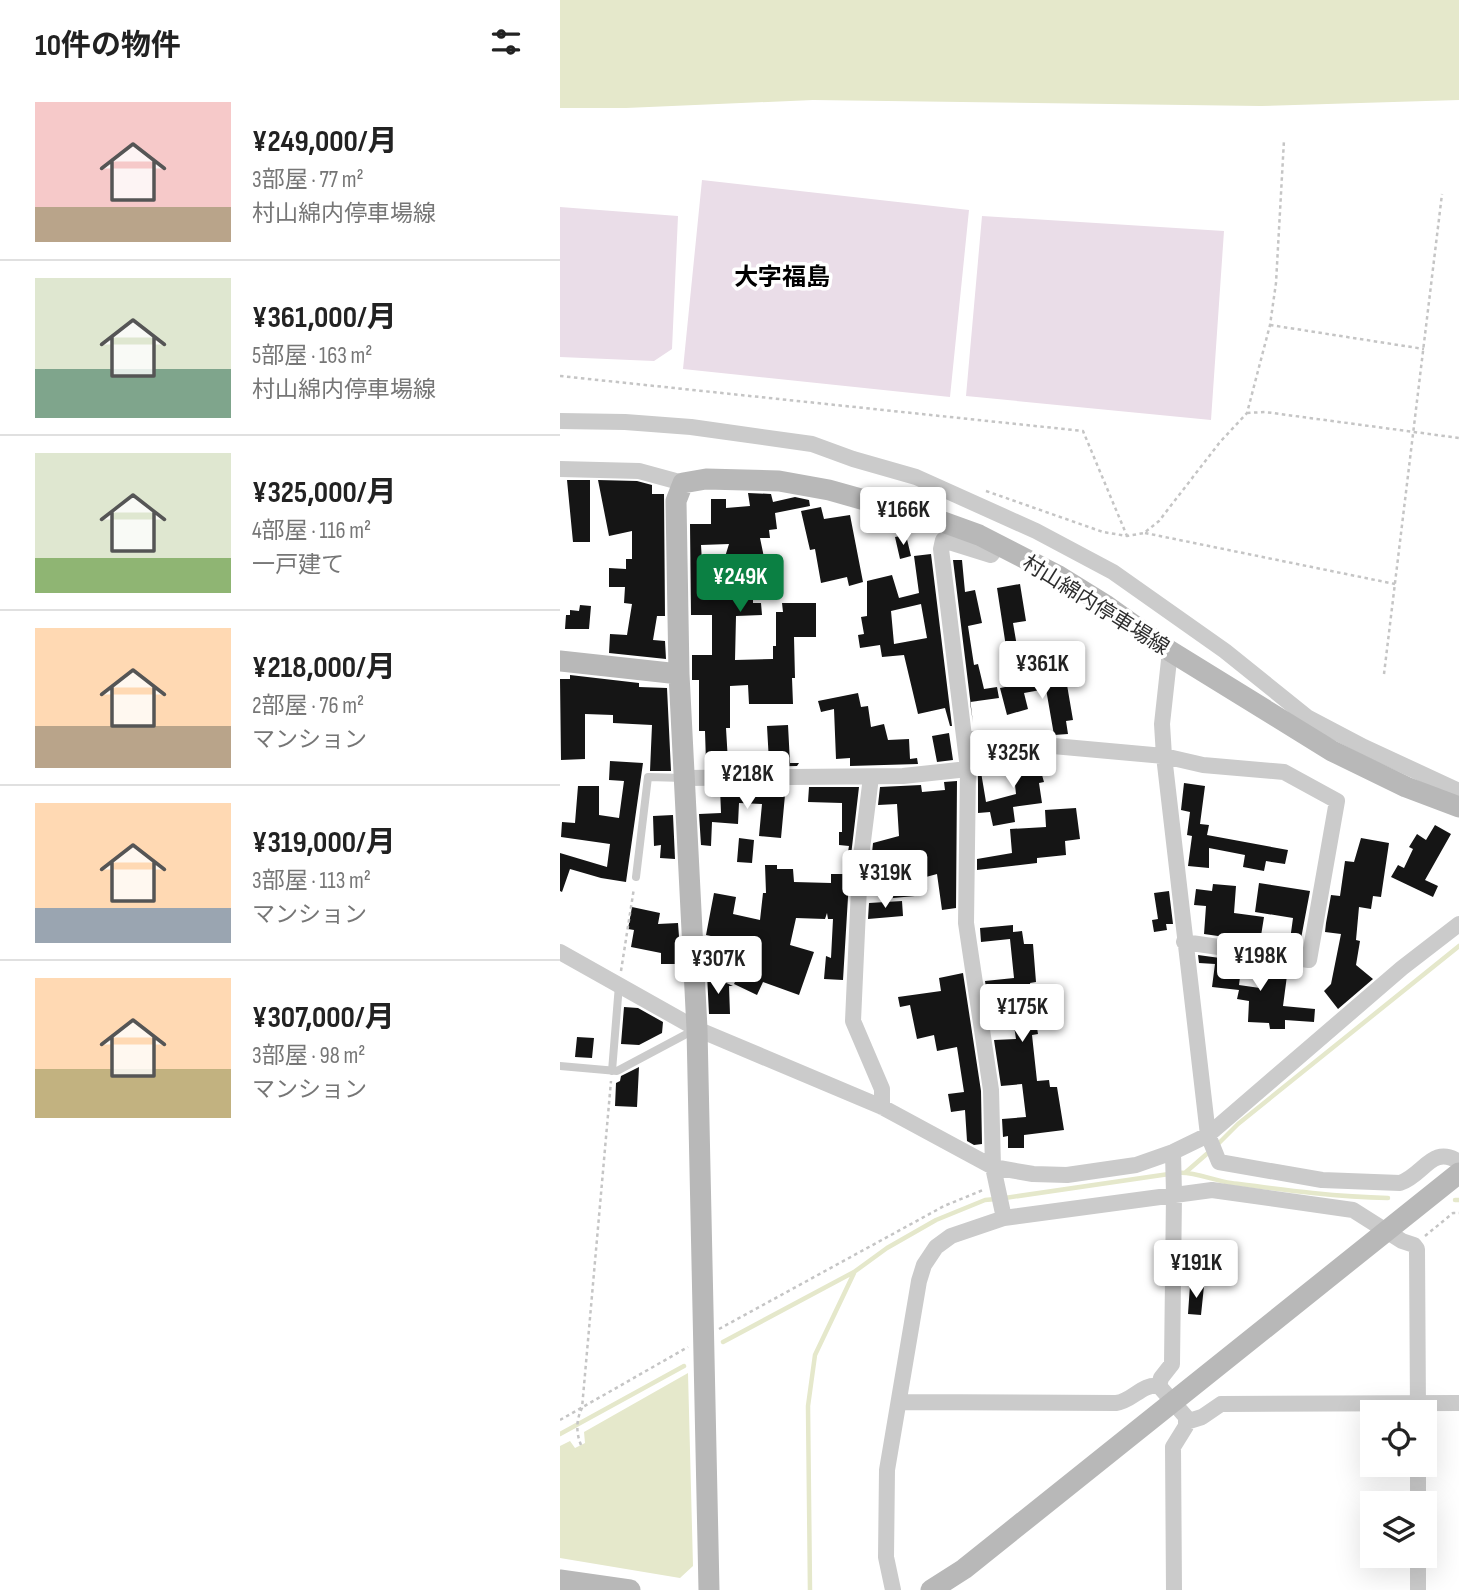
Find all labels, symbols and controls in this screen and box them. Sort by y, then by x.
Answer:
icon: filters [487,23,525,61]
text: 10件の物件 [35,28,181,64]
text: ¥249,000/月 [252,124,398,160]
icon: home [91,130,175,214]
text: 3部屋 · 77 m² [252,166,364,194]
text: 村山綿内停車場線 [252,200,436,228]
district label: 大字福島 [734,263,830,292]
text: ¥361,000/月 [252,300,397,336]
icon: home [91,306,175,390]
text: 5部屋 · 163 m² [252,342,372,370]
text: 村山綿内停車場線 [252,376,436,404]
text: ¥325,000/月 [252,475,397,511]
icon: home [91,481,175,565]
pin: ¥166K [854,488,952,547]
text: ¥166K [876,496,930,524]
text: 4部屋 · 116 m² [252,517,371,545]
street label: 村山綿内停車場線 [1018,550,1174,661]
text: 一戸建て [252,551,344,579]
pin: ¥249K [691,554,789,614]
text: ¥249K [713,563,767,591]
pin: ¥361K [993,642,1091,701]
text: ¥218,000/月 [252,650,396,686]
text: ¥361K [1015,650,1069,678]
icon: home [91,656,175,740]
text: 2部屋 · 76 m² [252,692,364,720]
text: マンション [252,726,367,754]
pin: ¥325K [964,730,1062,790]
text: ¥325K [986,739,1040,767]
pin: ¥218K [698,752,796,811]
text: ¥218K [720,760,774,788]
text: ¥319,000/月 [252,825,396,861]
icon: home [91,831,175,915]
pin: ¥319K [836,850,934,910]
text: ¥319K [858,859,912,887]
text: 3部屋 · 113 m² [252,867,371,895]
text: マンション [252,901,367,929]
pin: ¥198K [1211,934,1309,993]
pin: ¥307K [669,936,767,996]
text: ¥198K [1233,942,1287,970]
text: ¥307K [691,945,745,973]
pin: ¥175K [973,984,1071,1044]
text: ¥175K [996,993,1048,1021]
text: ¥307,000/月 [252,1000,395,1036]
icon: home [91,1006,175,1090]
text: 3部屋 · 98 m² [252,1042,365,1070]
text: マンション [252,1076,367,1104]
pin: ¥191K [1147,1240,1245,1300]
text: ¥191K [1170,1249,1222,1277]
map controls [1360,1400,1437,1568]
button: locate [1360,1400,1437,1477]
button: layers [1360,1491,1437,1568]

